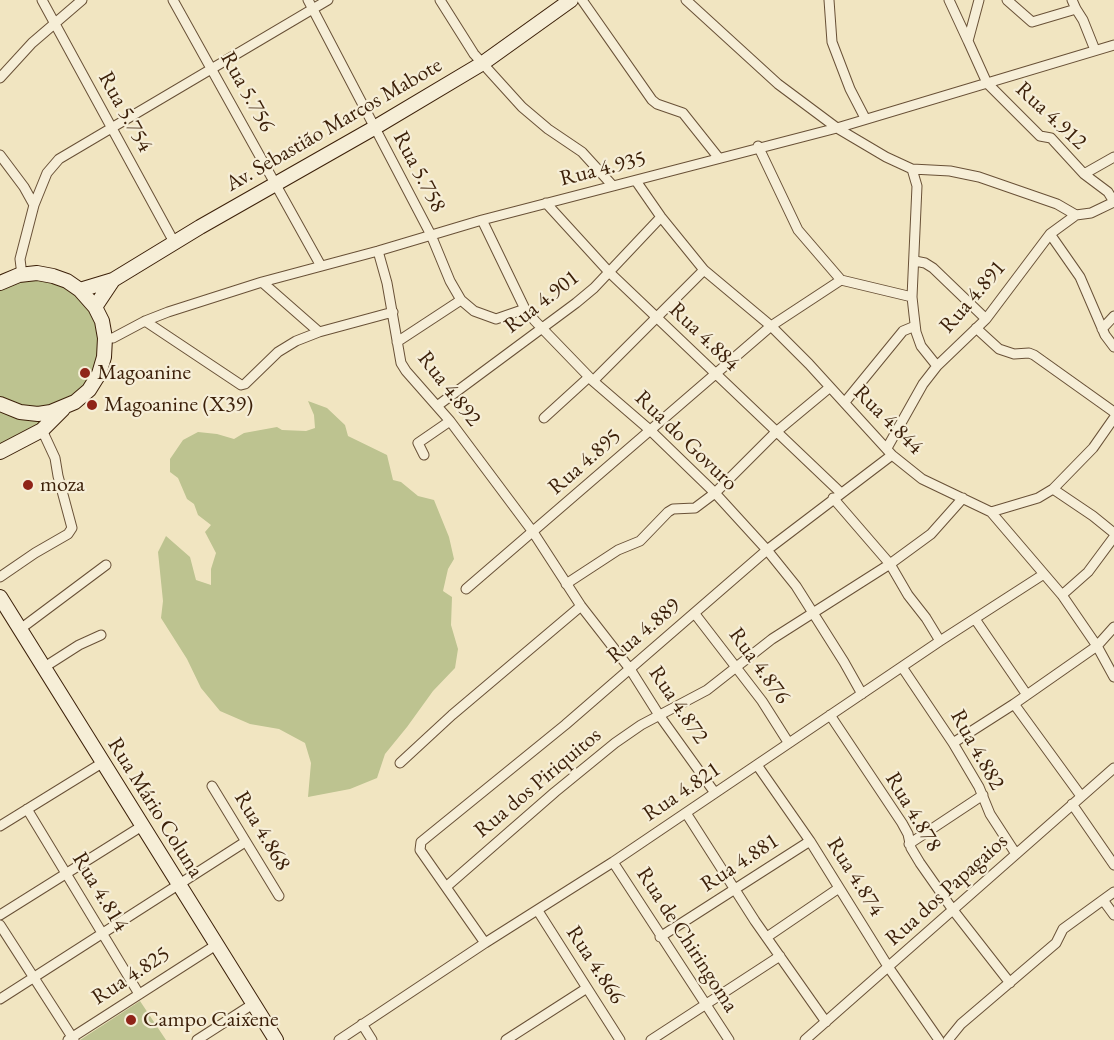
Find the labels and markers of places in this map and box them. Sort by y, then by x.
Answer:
place label: Magoanine [97,360,191,386]
marker: Magoanine [78,366,92,380]
place label: Magoanine (X39) [104,392,253,418]
marker: Magoanine (X39) [85,398,99,412]
place label: moza [40,472,85,498]
marker: moza [21,478,35,492]
place label: Campo Caixene [143,1007,279,1033]
marker: Campo Caixene [124,1013,138,1027]

